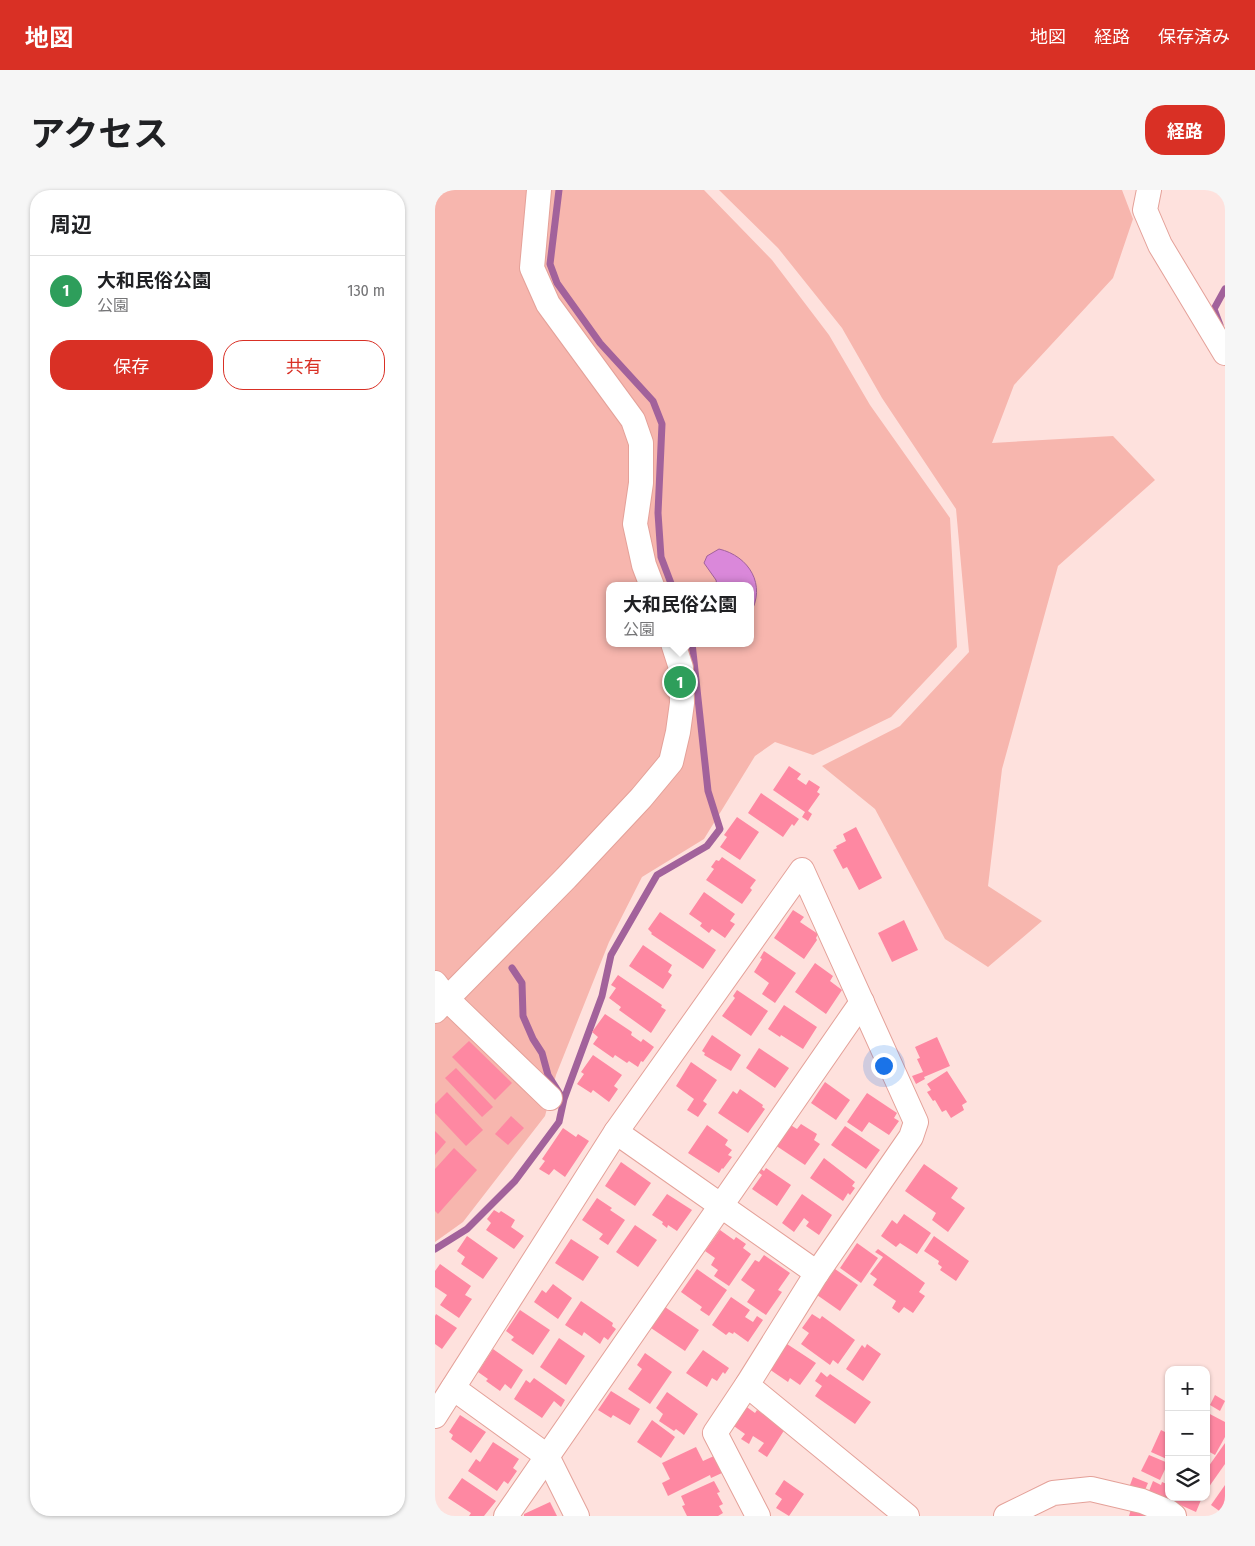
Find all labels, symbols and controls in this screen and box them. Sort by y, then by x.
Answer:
text: 地図 [25,24,73,52]
text: 地図 [1030,26,1066,48]
text: 経路 [1094,26,1130,48]
text: 保存済み [1158,26,1230,48]
button: 経路 [1145,105,1225,155]
text: アクセス [30,113,168,155]
text: 周辺 [50,212,92,238]
text: 大和民俗公園 [97,269,211,292]
text: 1 [63,281,69,300]
text: 130 m [347,281,385,300]
text: 公園 [97,296,129,315]
button: 保存 [50,340,213,390]
button: 共有 [223,340,385,390]
popup [606,582,754,647]
text: 大和民俗公園 [623,593,737,616]
text: 公園 [623,620,655,639]
pin: 1 [664,663,696,701]
your location [871,1053,897,1079]
map controls [1165,1366,1210,1501]
button: + [1165,1366,1210,1411]
button: − [1165,1411,1210,1456]
button: layers [1165,1456,1210,1501]

